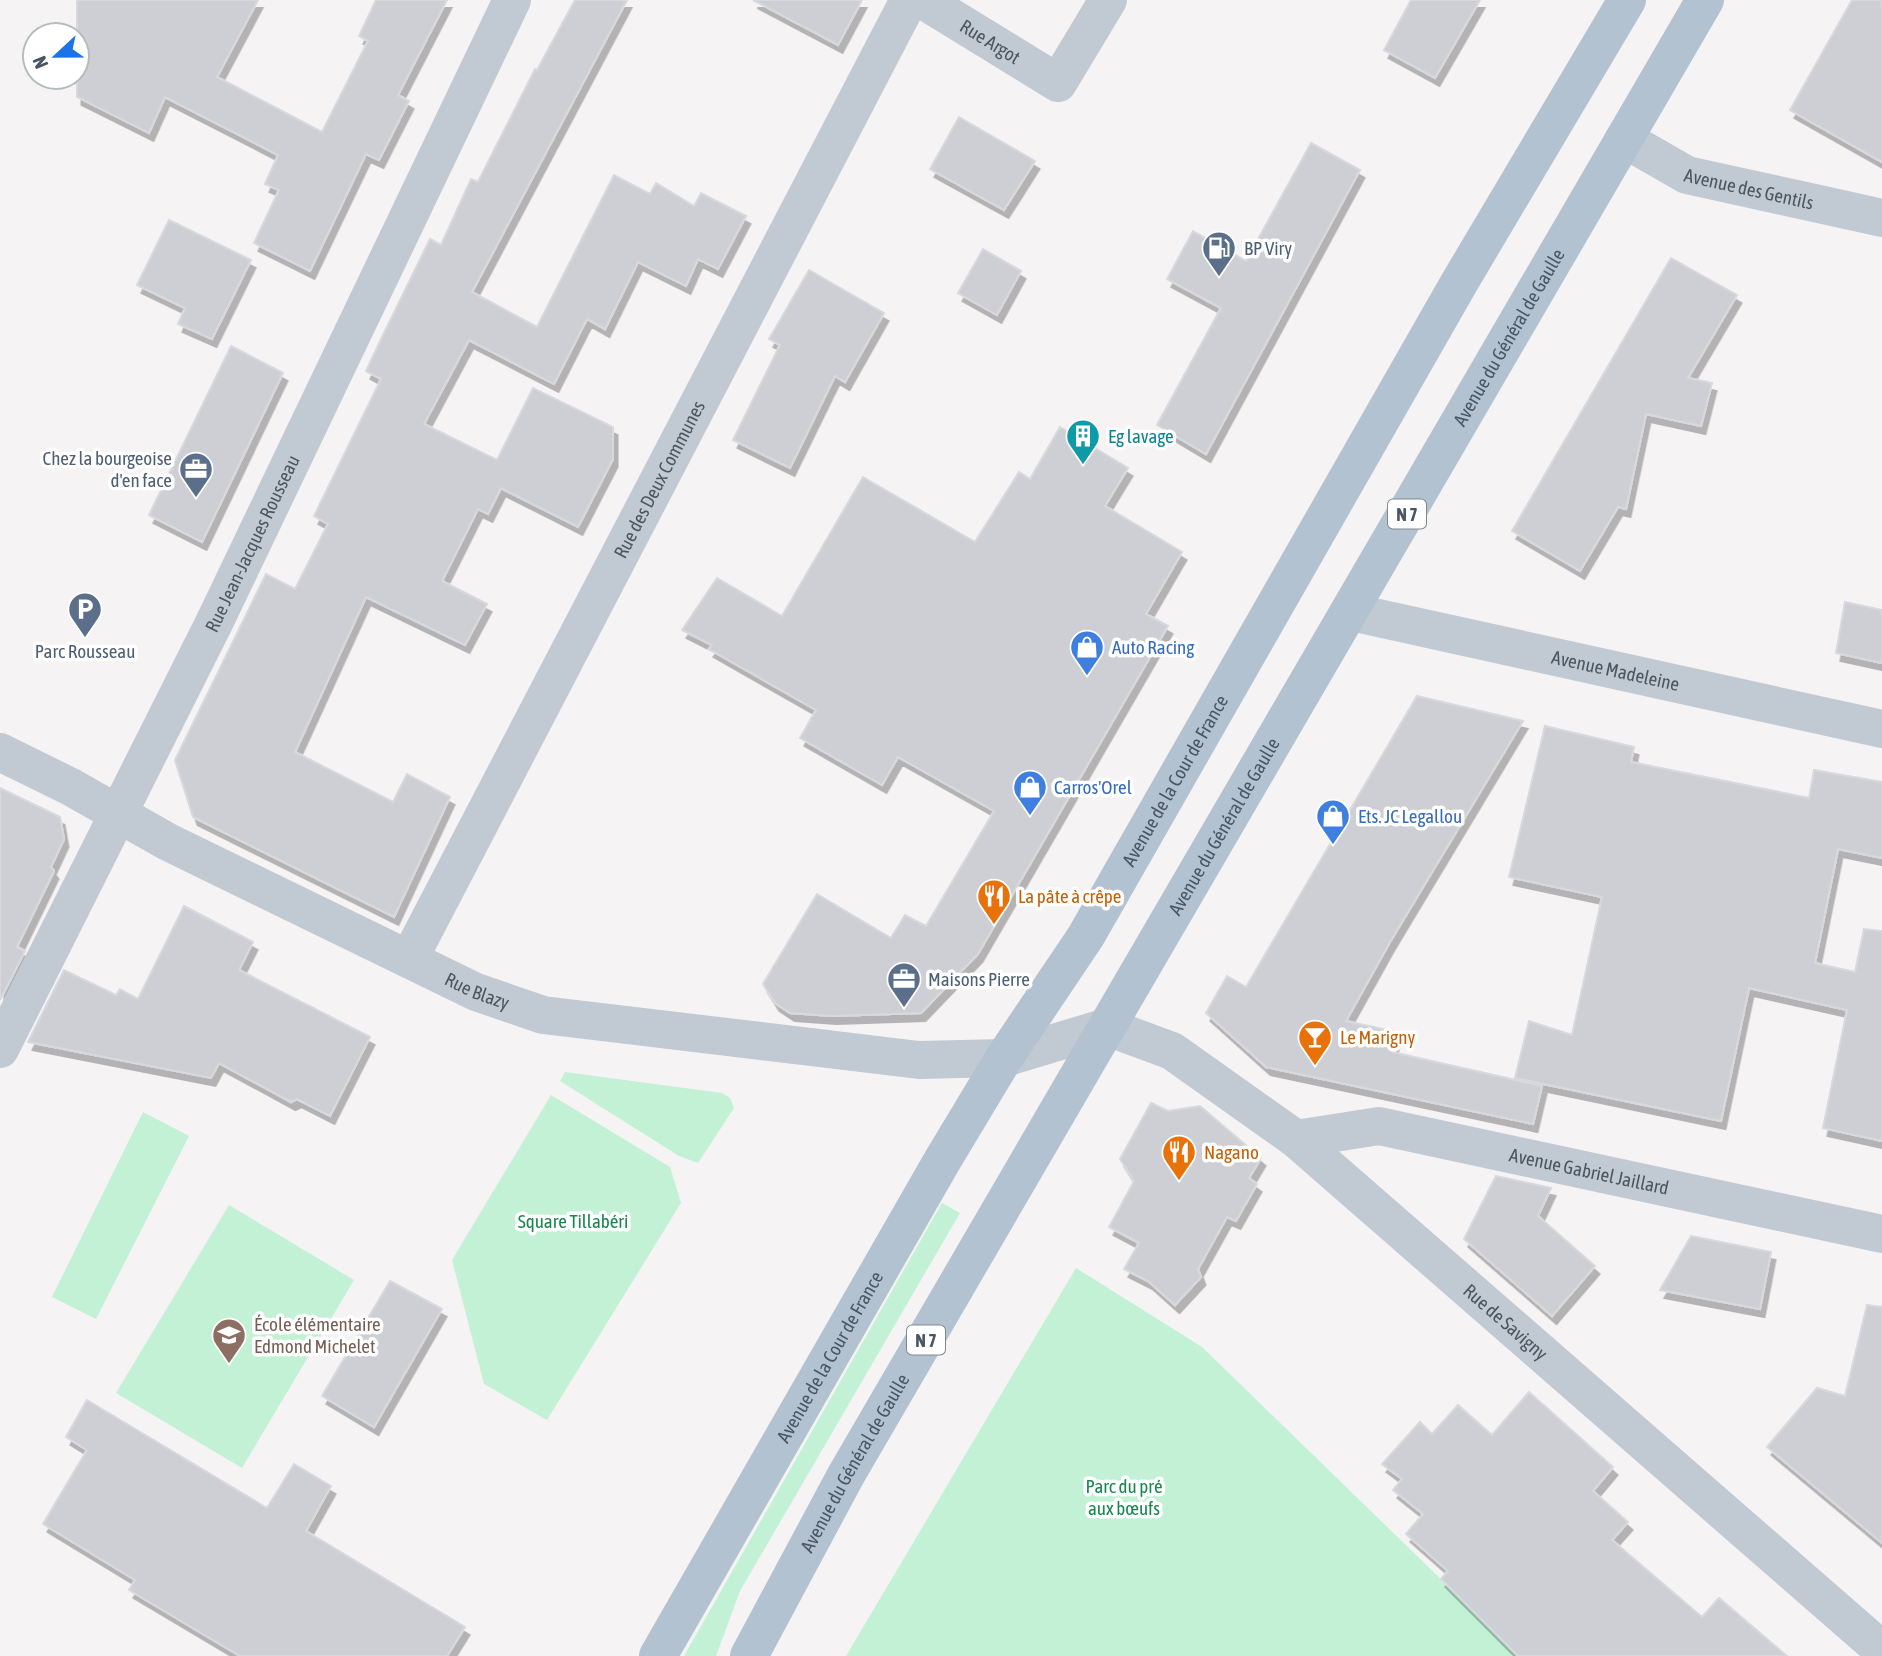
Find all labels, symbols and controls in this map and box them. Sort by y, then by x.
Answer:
street label: Rue Argot [956,15,1024,68]
north arrow [21,21,91,91]
text: N [28,53,53,72]
street label: Avenue des Gentils [1682,164,1816,214]
fuel station icon: BP Viry [1200,229,1238,278]
place label: BP Viry [1244,237,1292,259]
street label: Avenue du Général de Gaulle [1448,245,1569,430]
street label: Rue des Deux Communes [609,397,709,562]
building icon: Eg lavage [1064,417,1102,466]
place label: Eg lavage [1108,425,1174,447]
place label: Chez la bourgeoise d'en face [43,447,172,491]
office icon: Chez la bourgeoise d'en face [177,450,215,499]
street label: Rue Jean-Jacques Rousseau [200,451,304,635]
road number: N 7 [1388,500,1426,528]
parking icon: Parc Rousseau [66,590,104,639]
shop icon: Auto Racing [1068,628,1106,677]
place label: Auto Racing [1112,636,1195,658]
place label: Parc Rousseau [35,640,135,662]
street label: Avenue Madeleine [1550,646,1682,695]
street label: Avenue de la Cour de France [1117,691,1232,870]
street label: Avenue du Général de Gaulle [1164,734,1284,919]
shop icon: Carros'Orel [1011,768,1049,817]
place label: Carros'Orel [1054,776,1132,798]
shop icon: Ets. JC Legallou [1314,797,1352,846]
place label: Ets. JC Legallou [1358,805,1462,827]
restaurant icon: La pâte à crêpe [975,877,1013,926]
place label: La pâte à crêpe [1018,885,1121,907]
office icon: Maisons Pierre [885,960,923,1009]
street label: Rue Blazy [442,968,512,1014]
place label: Maisons Pierre [928,968,1030,990]
bar icon: Le Marigny [1296,1018,1334,1067]
place label: Le Marigny [1340,1026,1416,1048]
restaurant icon: Nagano [1160,1133,1198,1182]
place label: Nagano [1204,1141,1259,1163]
street label: Avenue Gabriel Jaillard [1508,1143,1671,1199]
park label: Square Tillabéri [518,1210,628,1232]
street label: Avenue de la Cour de France [772,1267,887,1446]
street label: Rue de Savigny [1459,1279,1552,1365]
place label: École élémentaire Edmond Michelet [254,1313,381,1357]
school or university icon: École élémentaire Edmond Michelet [210,1316,248,1365]
road number: N 7 [907,1325,945,1354]
street label: Avenue du Général de Gaulle [796,1370,914,1556]
park label: Parc du pré aux bœufs [1085,1475,1163,1519]

